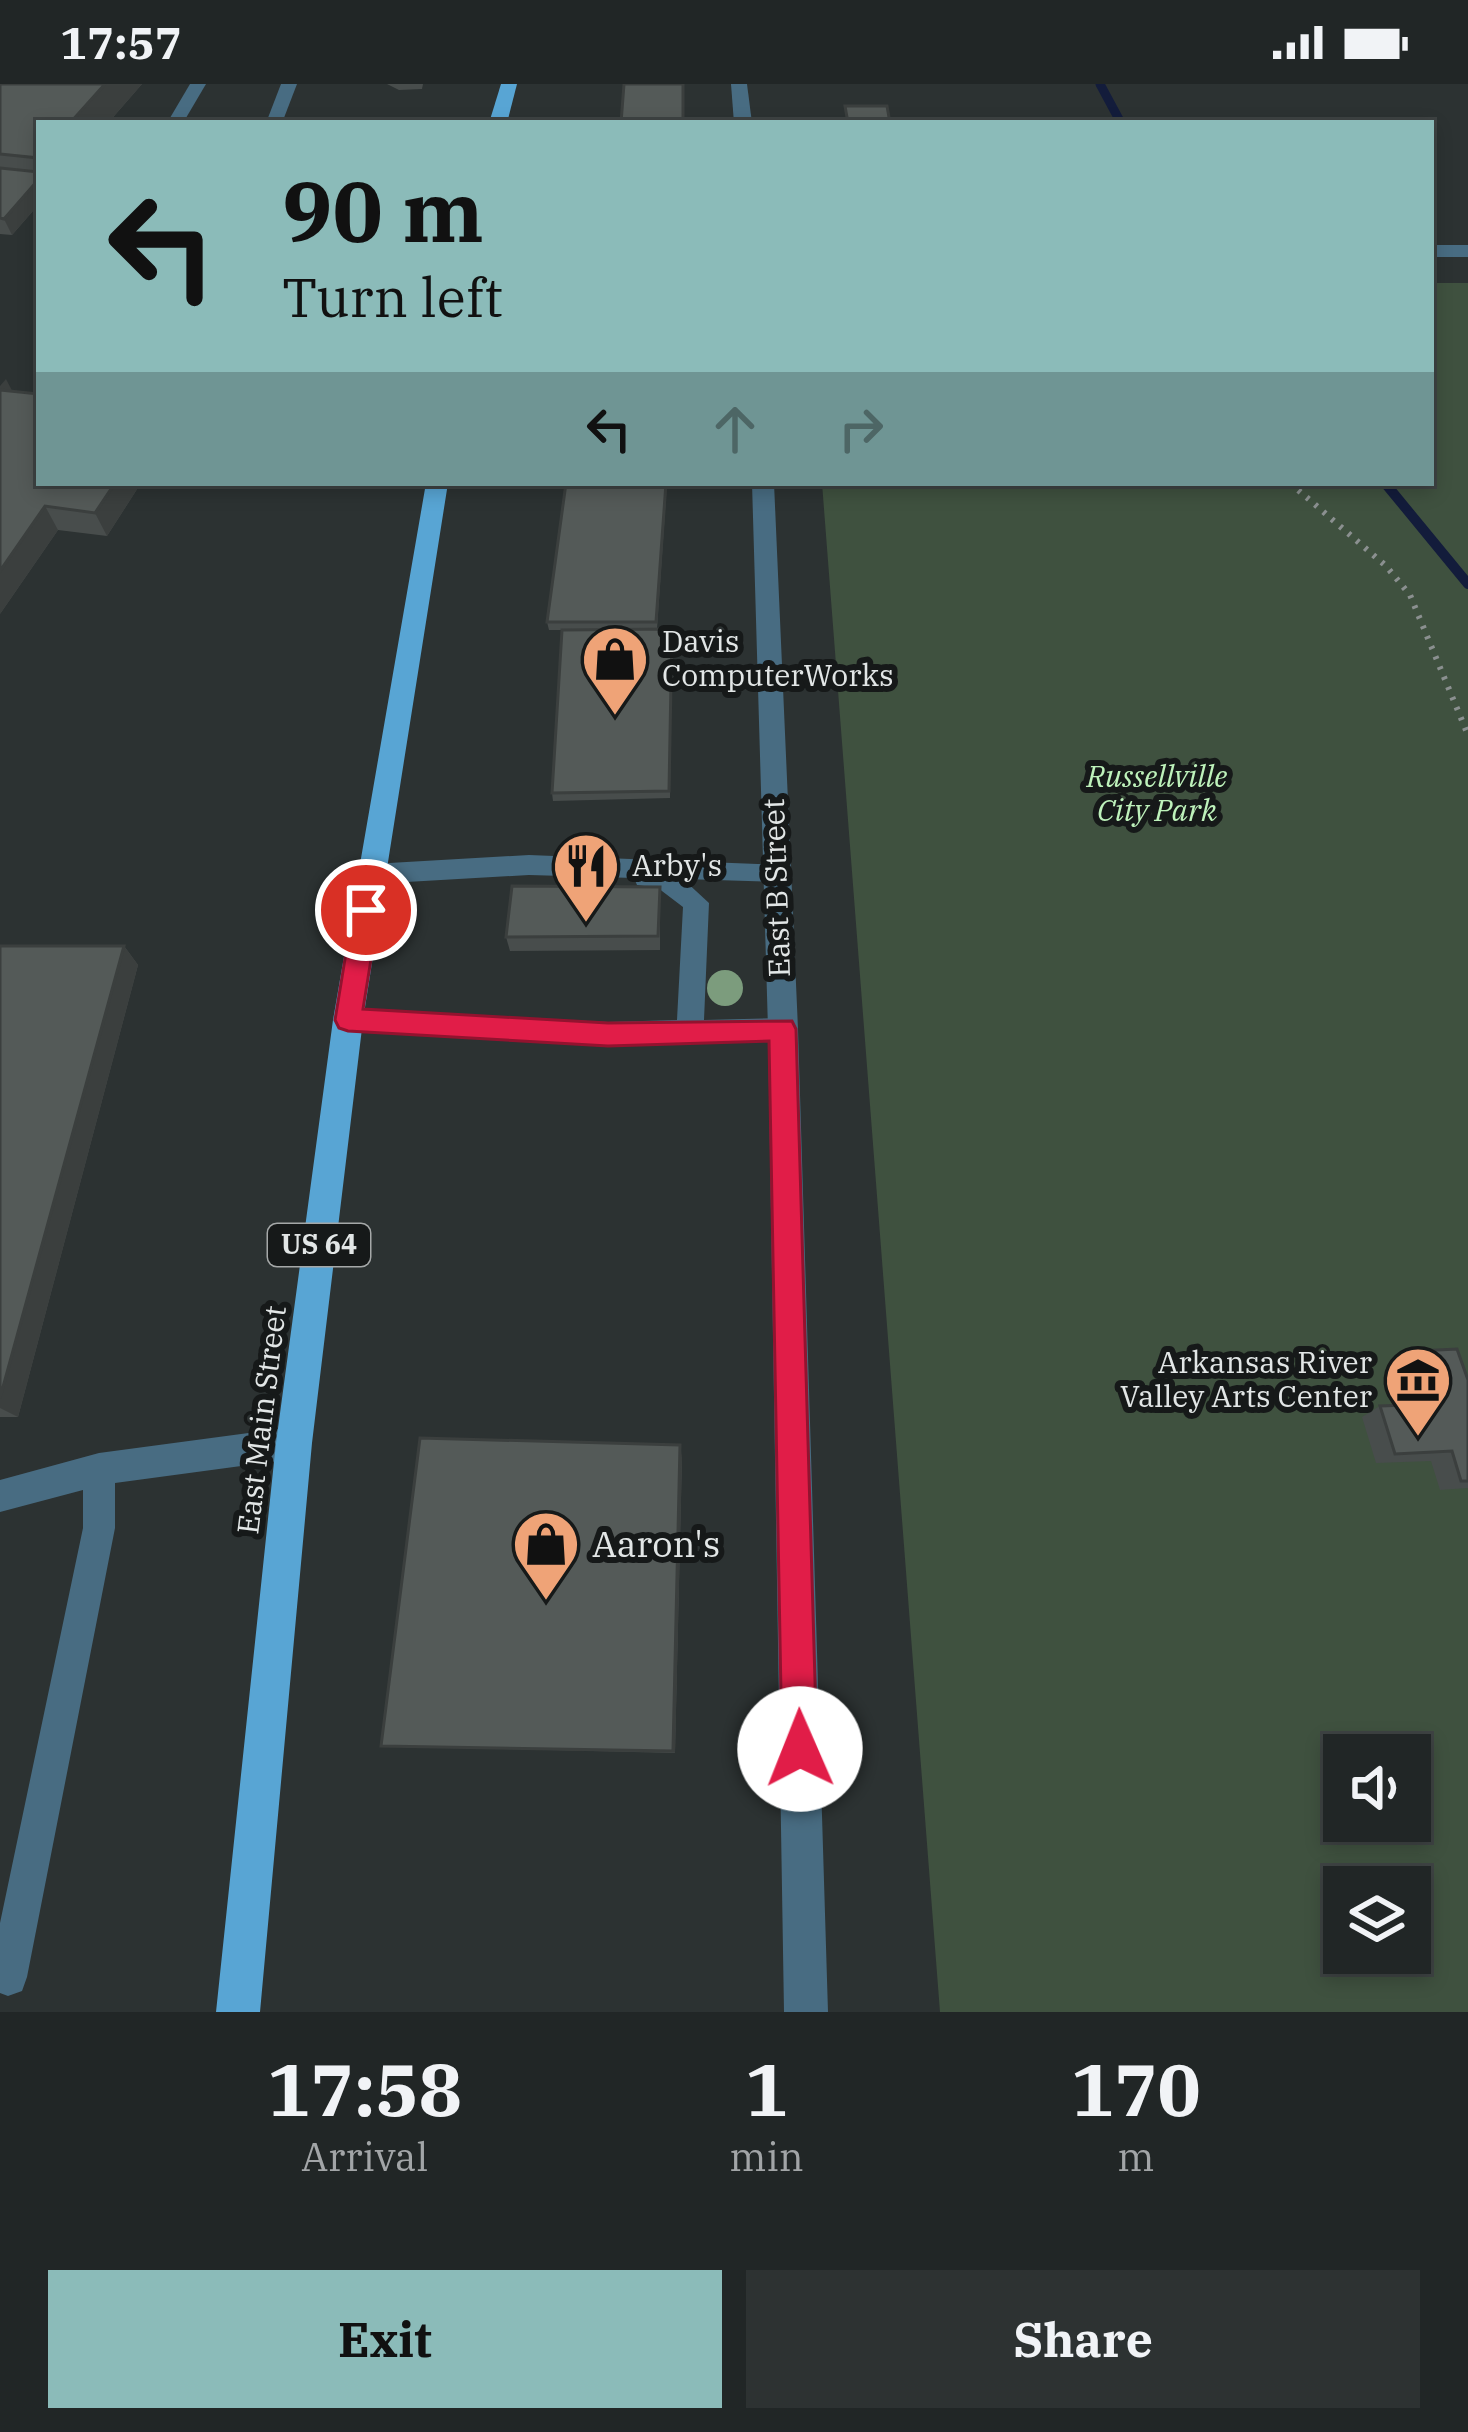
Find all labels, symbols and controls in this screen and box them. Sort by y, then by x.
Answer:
text: 17:57 [60,13,182,71]
text: 90 m [282,156,484,265]
icon: left [84,168,240,324]
text: Turn left [282,262,503,332]
icon: left [576,396,642,462]
icon: ahead [702,396,768,462]
icon: right [828,396,894,462]
place label: Davis ComputerWorks [662,621,894,694]
shop icon: Davis ComputerWorks [580,624,650,718]
park label: Russellville City Park [1086,756,1227,829]
street label: East B Street [753,798,798,978]
restaurant icon: Arby's [551,831,621,925]
place label: Arby's [632,845,722,884]
pin [315,859,417,961]
icon: arrive [333,877,399,943]
road number: US 64 [268,1224,370,1266]
street label: East Main Street [227,1303,294,1536]
place label: Arkansas River Valley Arts Center [1120,1342,1372,1415]
museum icon: Arkansas River Valley Arts Center [1383,1345,1453,1439]
shop icon: Aaron's [511,1509,581,1603]
place label: Aaron's [592,1520,720,1567]
position arrow [737,1686,863,1812]
map controls [1323,1734,1431,1974]
button: sound [1323,1734,1431,1842]
button: layers [1323,1866,1431,1974]
text: 17:58 [267,2042,462,2136]
text: 1 [745,2042,788,2136]
text: 170 [1071,2042,1201,2136]
text: Arrival [301,2131,428,2182]
text: min [729,2131,804,2182]
text: m [1117,2131,1154,2182]
button: Exit [48,2270,722,2408]
button: Share [746,2270,1420,2408]

